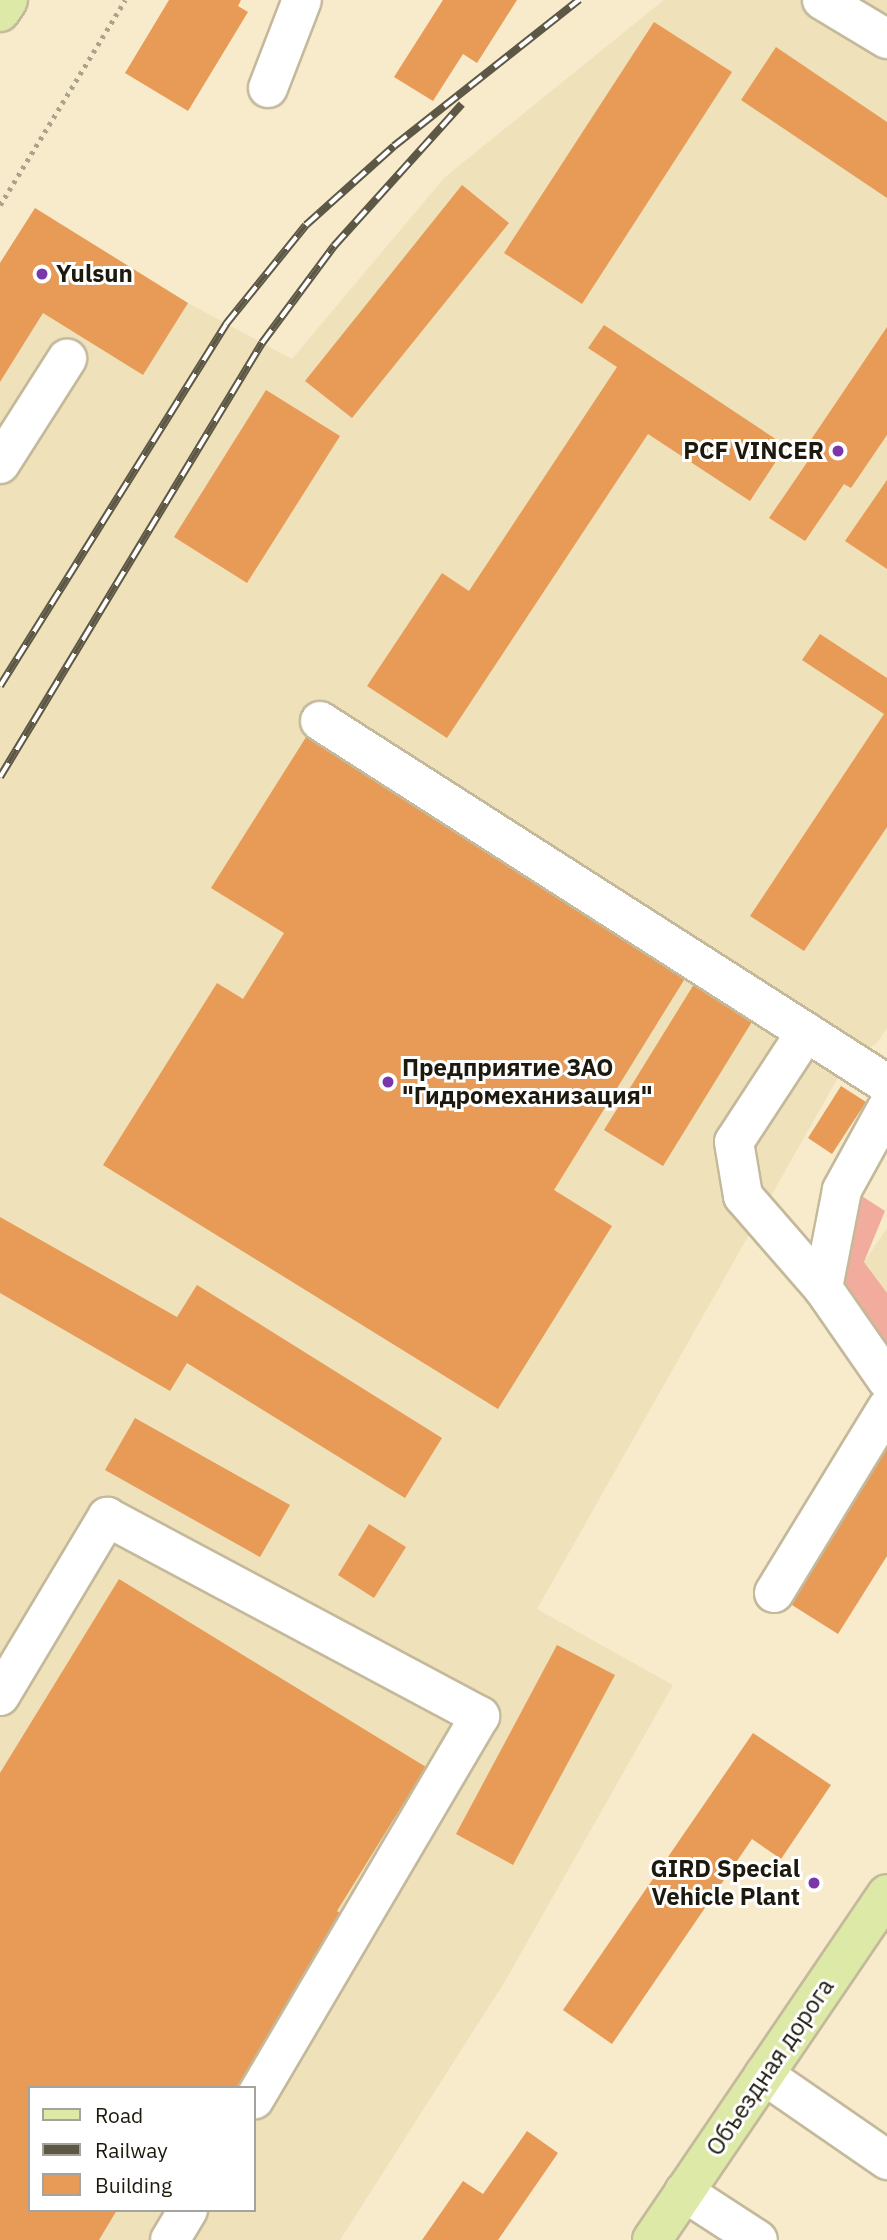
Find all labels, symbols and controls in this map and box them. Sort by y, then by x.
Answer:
place label: Yulsun [56,260,133,288]
marker: Yulsun [34,266,50,282]
place label: PCF VINCER [683,437,824,465]
marker: PCF VINCER [830,443,846,459]
place label: Предприятие ЗАО "Гидромеханизация" [402,1054,653,1110]
marker: Предприятие ЗАО "Гидромеханизация" [380,1074,396,1090]
place label: GIRD Special Vehicle Plant [651,1855,800,1911]
marker: GIRD Special Vehicle Plant [806,1875,822,1891]
street label: Объездная дорога [700,1973,840,2161]
legend [28,2086,256,2212]
text: Road [95,2101,143,2129]
text: Railway [95,2136,168,2164]
text: Building [95,2171,172,2199]

